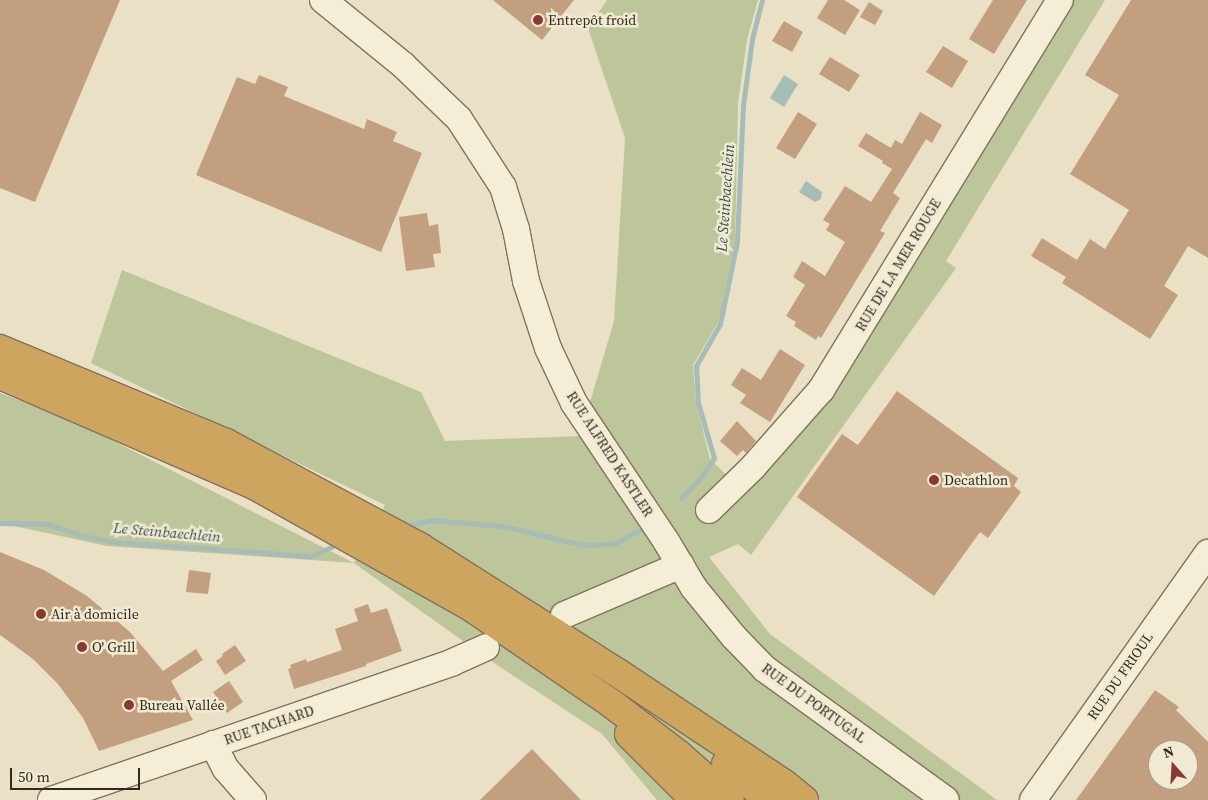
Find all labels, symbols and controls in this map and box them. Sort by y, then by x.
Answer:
place label: Entrepôt froid [548,12,636,28]
marker: Entrepôt froid [532,14,544,26]
water label: Le Steinbaechlein [712,144,738,252]
street label: RUE DE LA MER ROUGE [852,196,944,334]
street label: RUE ALFRED KASTLER [563,388,657,520]
place label: Decathlon [944,472,1008,488]
marker: Decathlon [928,474,940,486]
water label: Le Steinbaechlein [113,518,221,546]
place label: Air à domicile [51,606,139,622]
marker: Air à domicile [35,608,47,620]
street label: RUE DU FRIOUL [1084,629,1156,723]
place label: O' Grill [92,639,135,655]
marker: O' Grill [76,641,88,653]
street label: RUE DU PORTUGAL [759,660,869,746]
place label: Bureau Vallée [139,697,225,713]
marker: Bureau Vallée [123,699,135,711]
street label: RUE TACHARD [222,702,316,748]
north arrow [1148,740,1198,790]
text: N [1160,741,1177,763]
scale bar [12,758,142,790]
text: 50 m [18,766,50,787]

